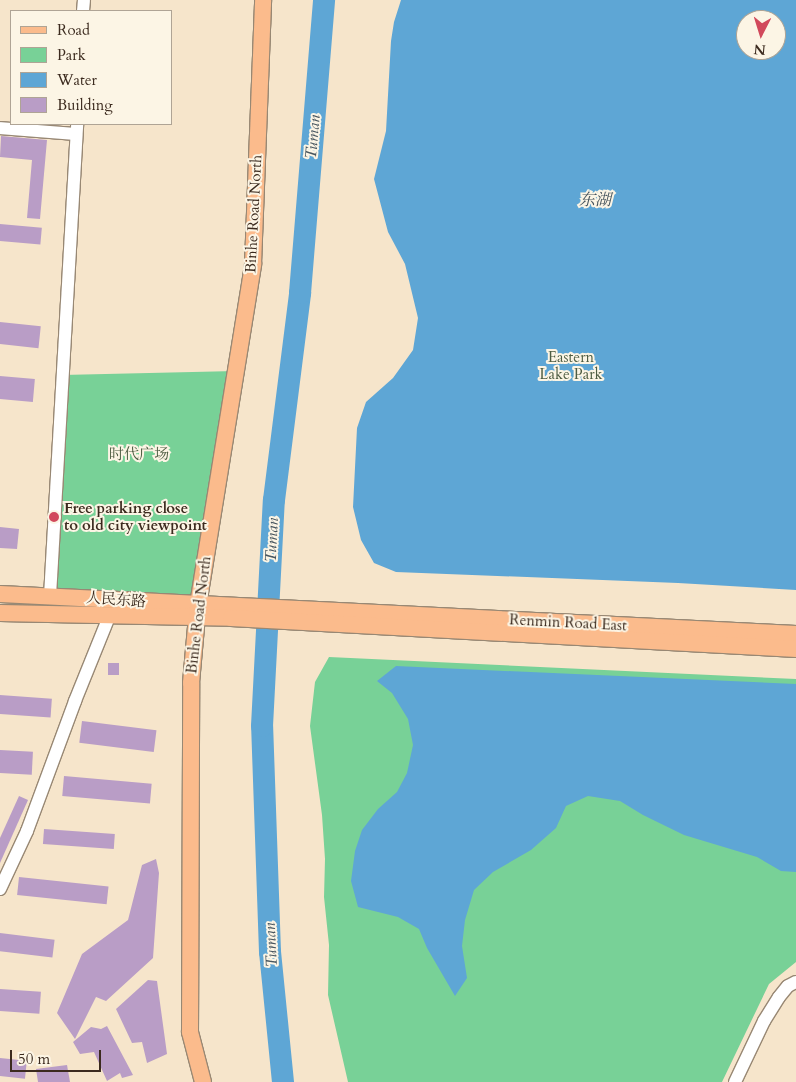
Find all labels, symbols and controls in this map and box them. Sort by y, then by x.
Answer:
legend [10,10,172,125]
north arrow [736,10,786,60]
text: Road [57,20,90,40]
text: N [753,39,767,59]
text: Park [57,45,86,65]
text: Water [57,70,97,90]
text: Building [57,95,113,115]
water label: Tuman [302,114,324,160]
street label: Binhe Road North [242,154,266,274]
water label: 东湖 [579,190,611,210]
park label: Eastern Lake Park [539,348,603,383]
park label: 时代广场 [109,446,169,464]
place label: Free parking close to old city viewpoint [64,499,207,534]
marker: Free parking close to old city viewpoint [48,511,60,523]
water label: Tuman [261,517,283,563]
street label: Binhe Road North [183,555,215,675]
street label: 人民东路 [85,589,147,611]
street label: Renmin Road East [509,611,627,635]
water label: Tuman [260,922,282,968]
scale bar [12,1040,104,1072]
text: 50 m [18,1049,50,1069]

